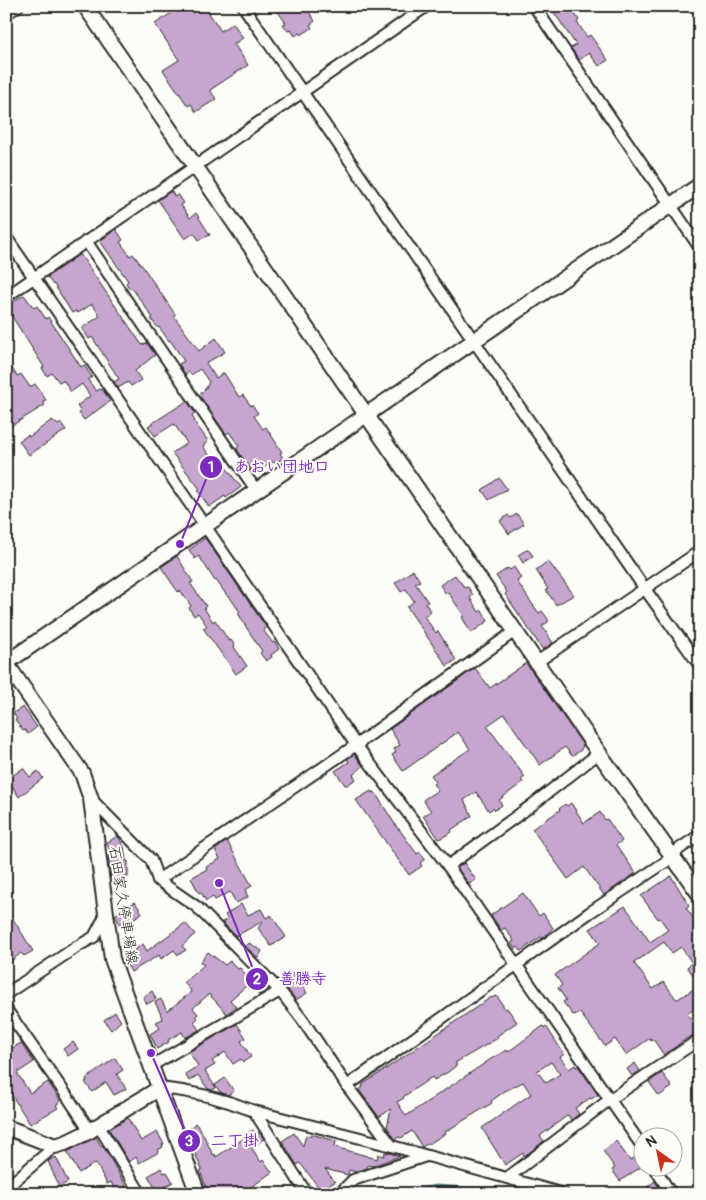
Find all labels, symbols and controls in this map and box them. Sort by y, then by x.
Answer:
callout: あおい団地口 [199,451,340,482]
text: あおい団地口 [234,457,330,477]
text: 1 [208,458,214,477]
street label: 石田家久停車場線 [104,844,142,966]
callout: 善勝寺 [244,963,337,994]
text: 善勝寺 [279,969,327,989]
text: 2 [253,970,261,989]
callout: 二丁掛 [176,1125,269,1156]
north arrow [634,1128,684,1178]
text: 二丁掛 [211,1131,259,1151]
text: 3 [185,1132,193,1151]
text: N [643,1132,660,1151]

